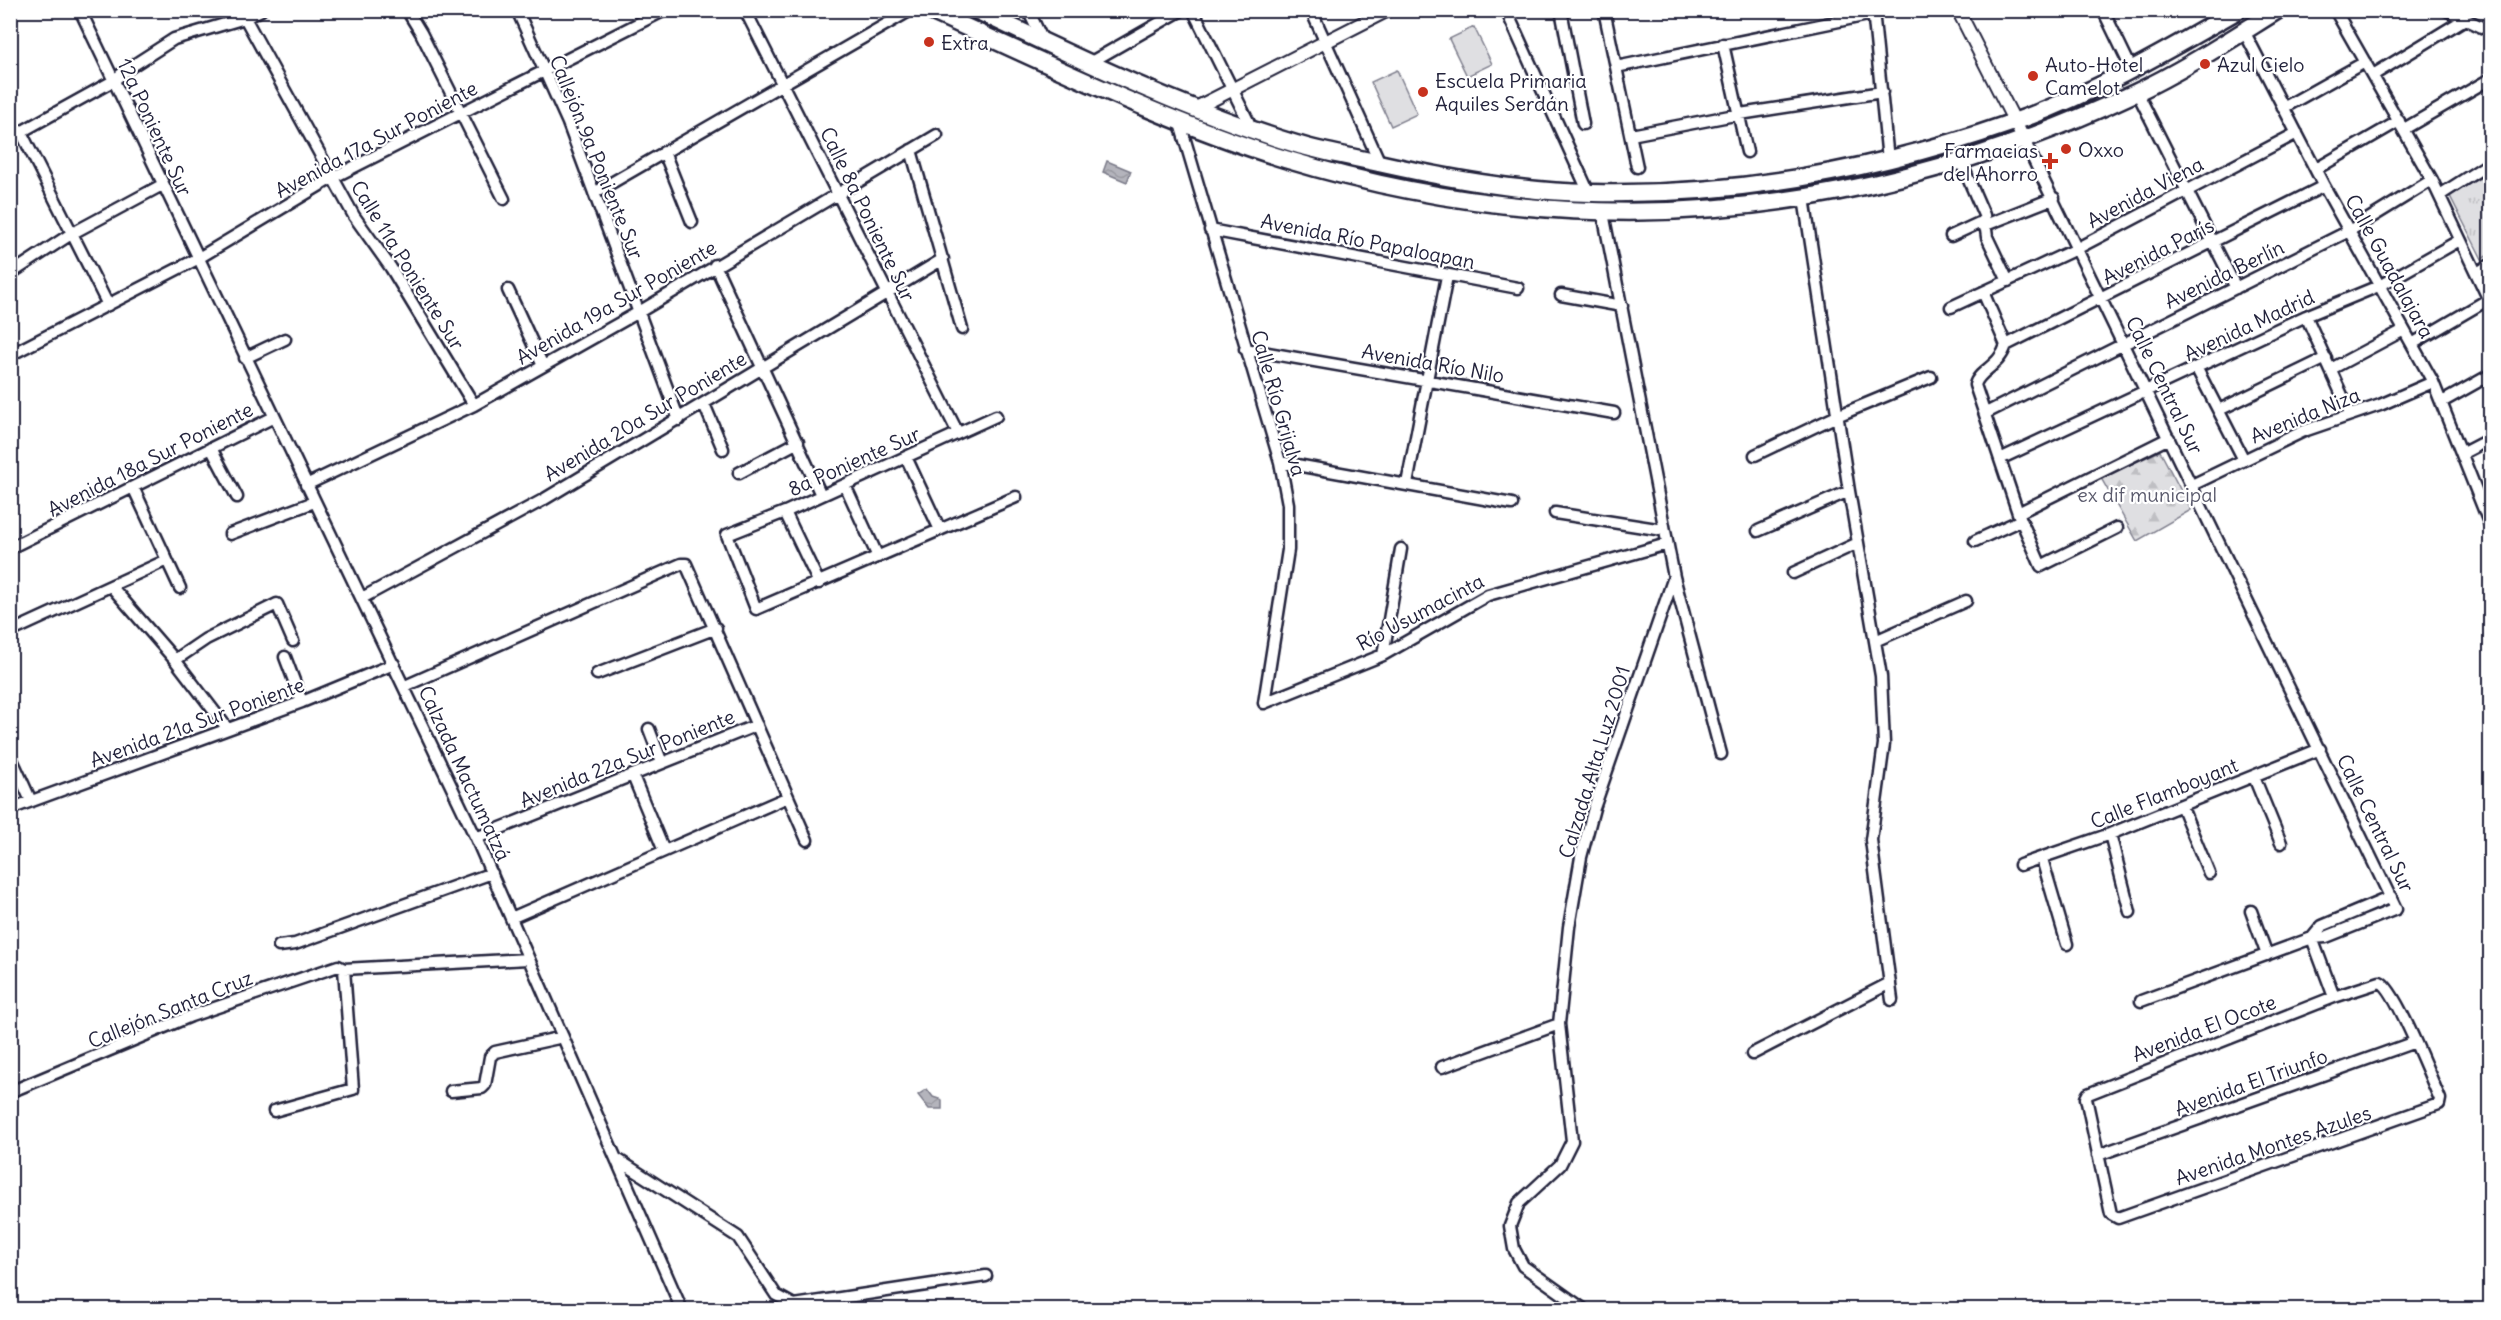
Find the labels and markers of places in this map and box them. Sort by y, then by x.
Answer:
place label: Extra [941,30,989,55]
marker: Extra [922,35,936,49]
place label: Auto-Hotel Camelot [2045,52,2143,100]
place label: Azul Cielo [2217,52,2304,77]
marker: Azul Cielo [2198,57,2212,71]
place label: Escuela Primaria Aquiles Serdán [1435,68,1587,116]
marker: Auto-Hotel Camelot [2026,69,2040,83]
marker: Escuela Primaria Aquiles Serdán [1416,85,1430,99]
place label: Oxxo [2078,137,2124,162]
place label: Farmacias del Ahorro [1943,138,2038,186]
marker: Oxxo [2059,142,2073,156]
marker: Farmacias del Ahorro [2043,154,2057,168]

